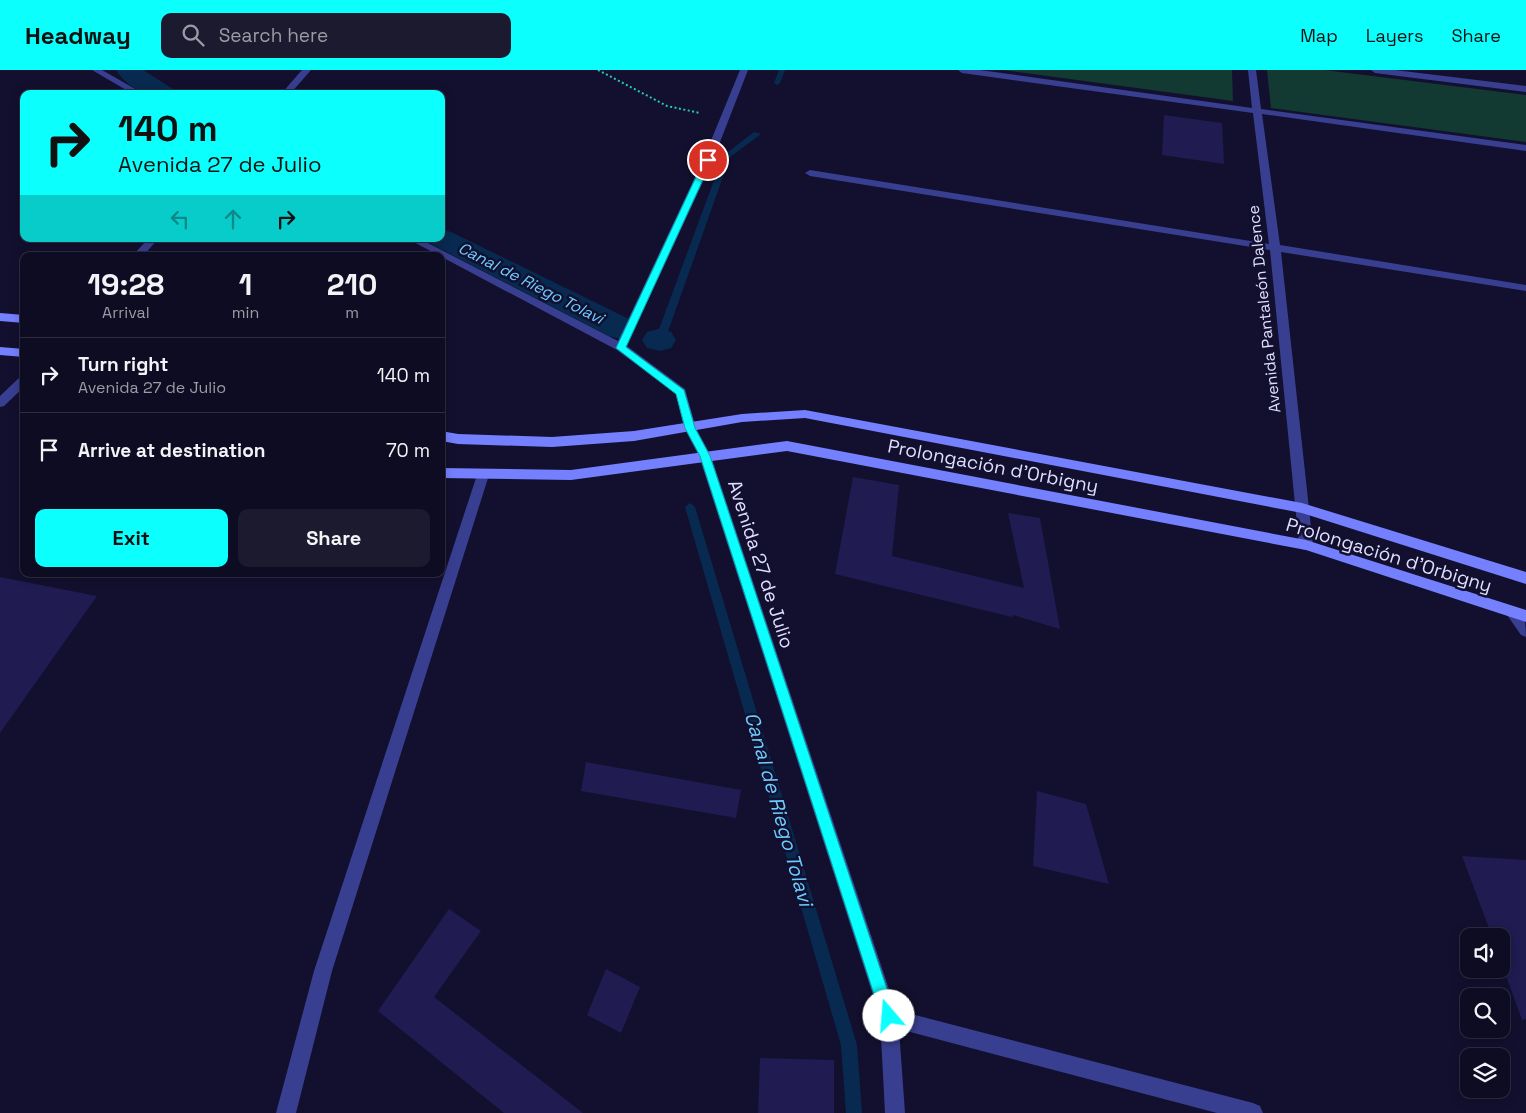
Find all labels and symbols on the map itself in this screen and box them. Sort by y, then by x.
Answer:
pin [687,139,729,181]
street label: Avenida Pantaleón Dalence [1243,204,1285,414]
water label: Canal de Riego Tolavi [455,237,609,330]
street label: Prolongación d'Orbigny [886,433,1100,499]
street label: Avenida 27 de Julio [722,477,800,651]
street label: Prolongación d'Orbigny [1283,512,1495,598]
water label: Canal de Riego Tolavi [739,709,820,911]
position arrow [862,989,914,1041]

